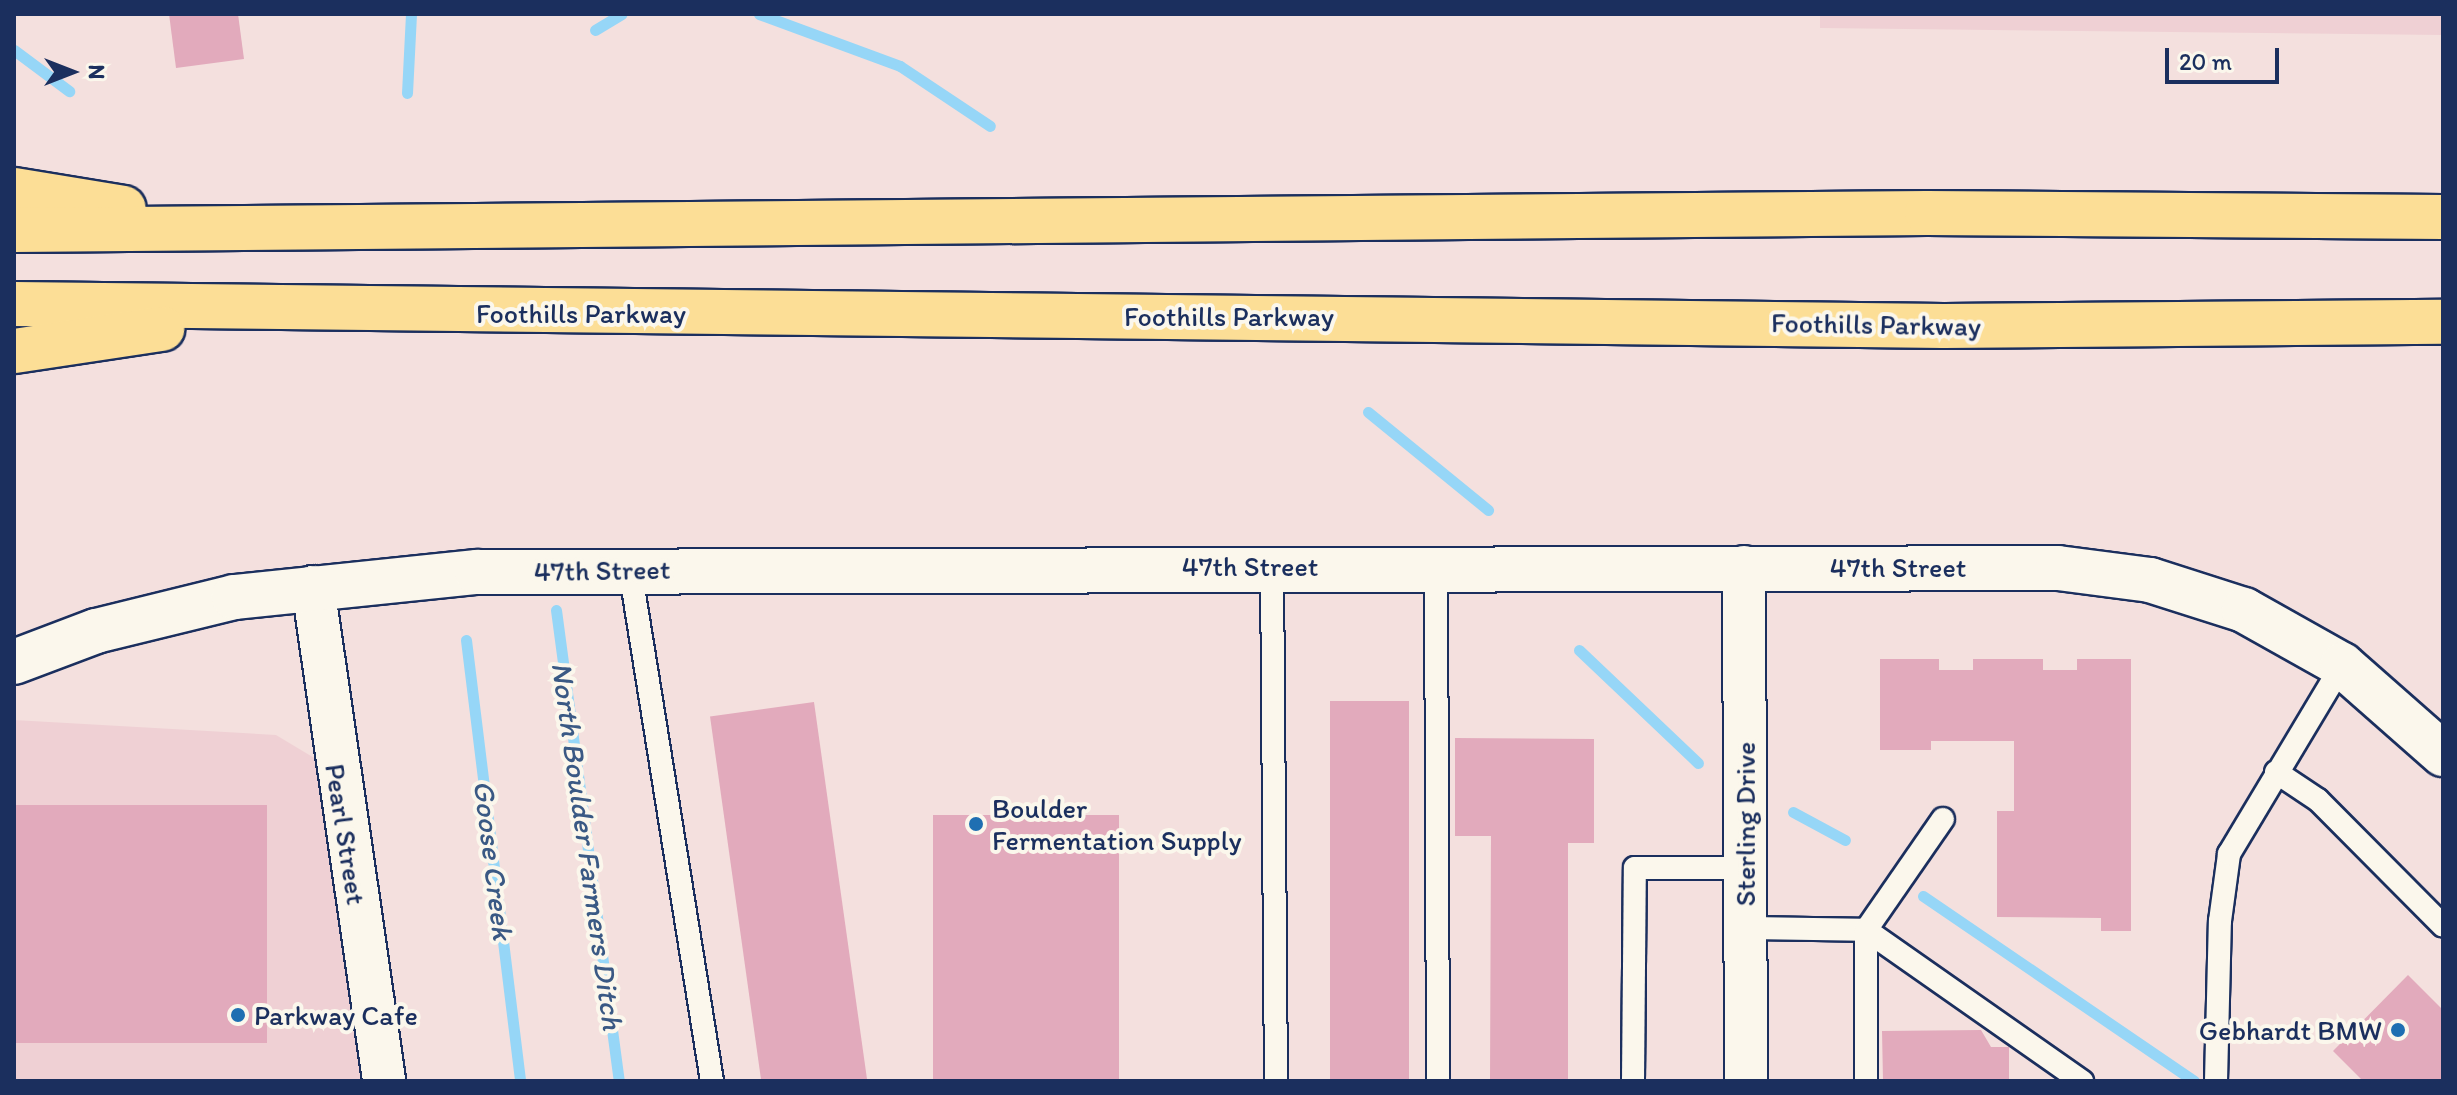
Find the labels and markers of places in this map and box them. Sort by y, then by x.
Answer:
place label: Boulder Fermentation Supply [992,791,1242,857]
marker: Boulder Fermentation Supply [967,815,985,833]
place label: Parkway Cafe [254,998,418,1032]
marker: Parkway Cafe [229,1006,247,1024]
place label: Gebhardt BMW [2199,1013,2382,1047]
marker: Gebhardt BMW [2389,1021,2407,1039]

